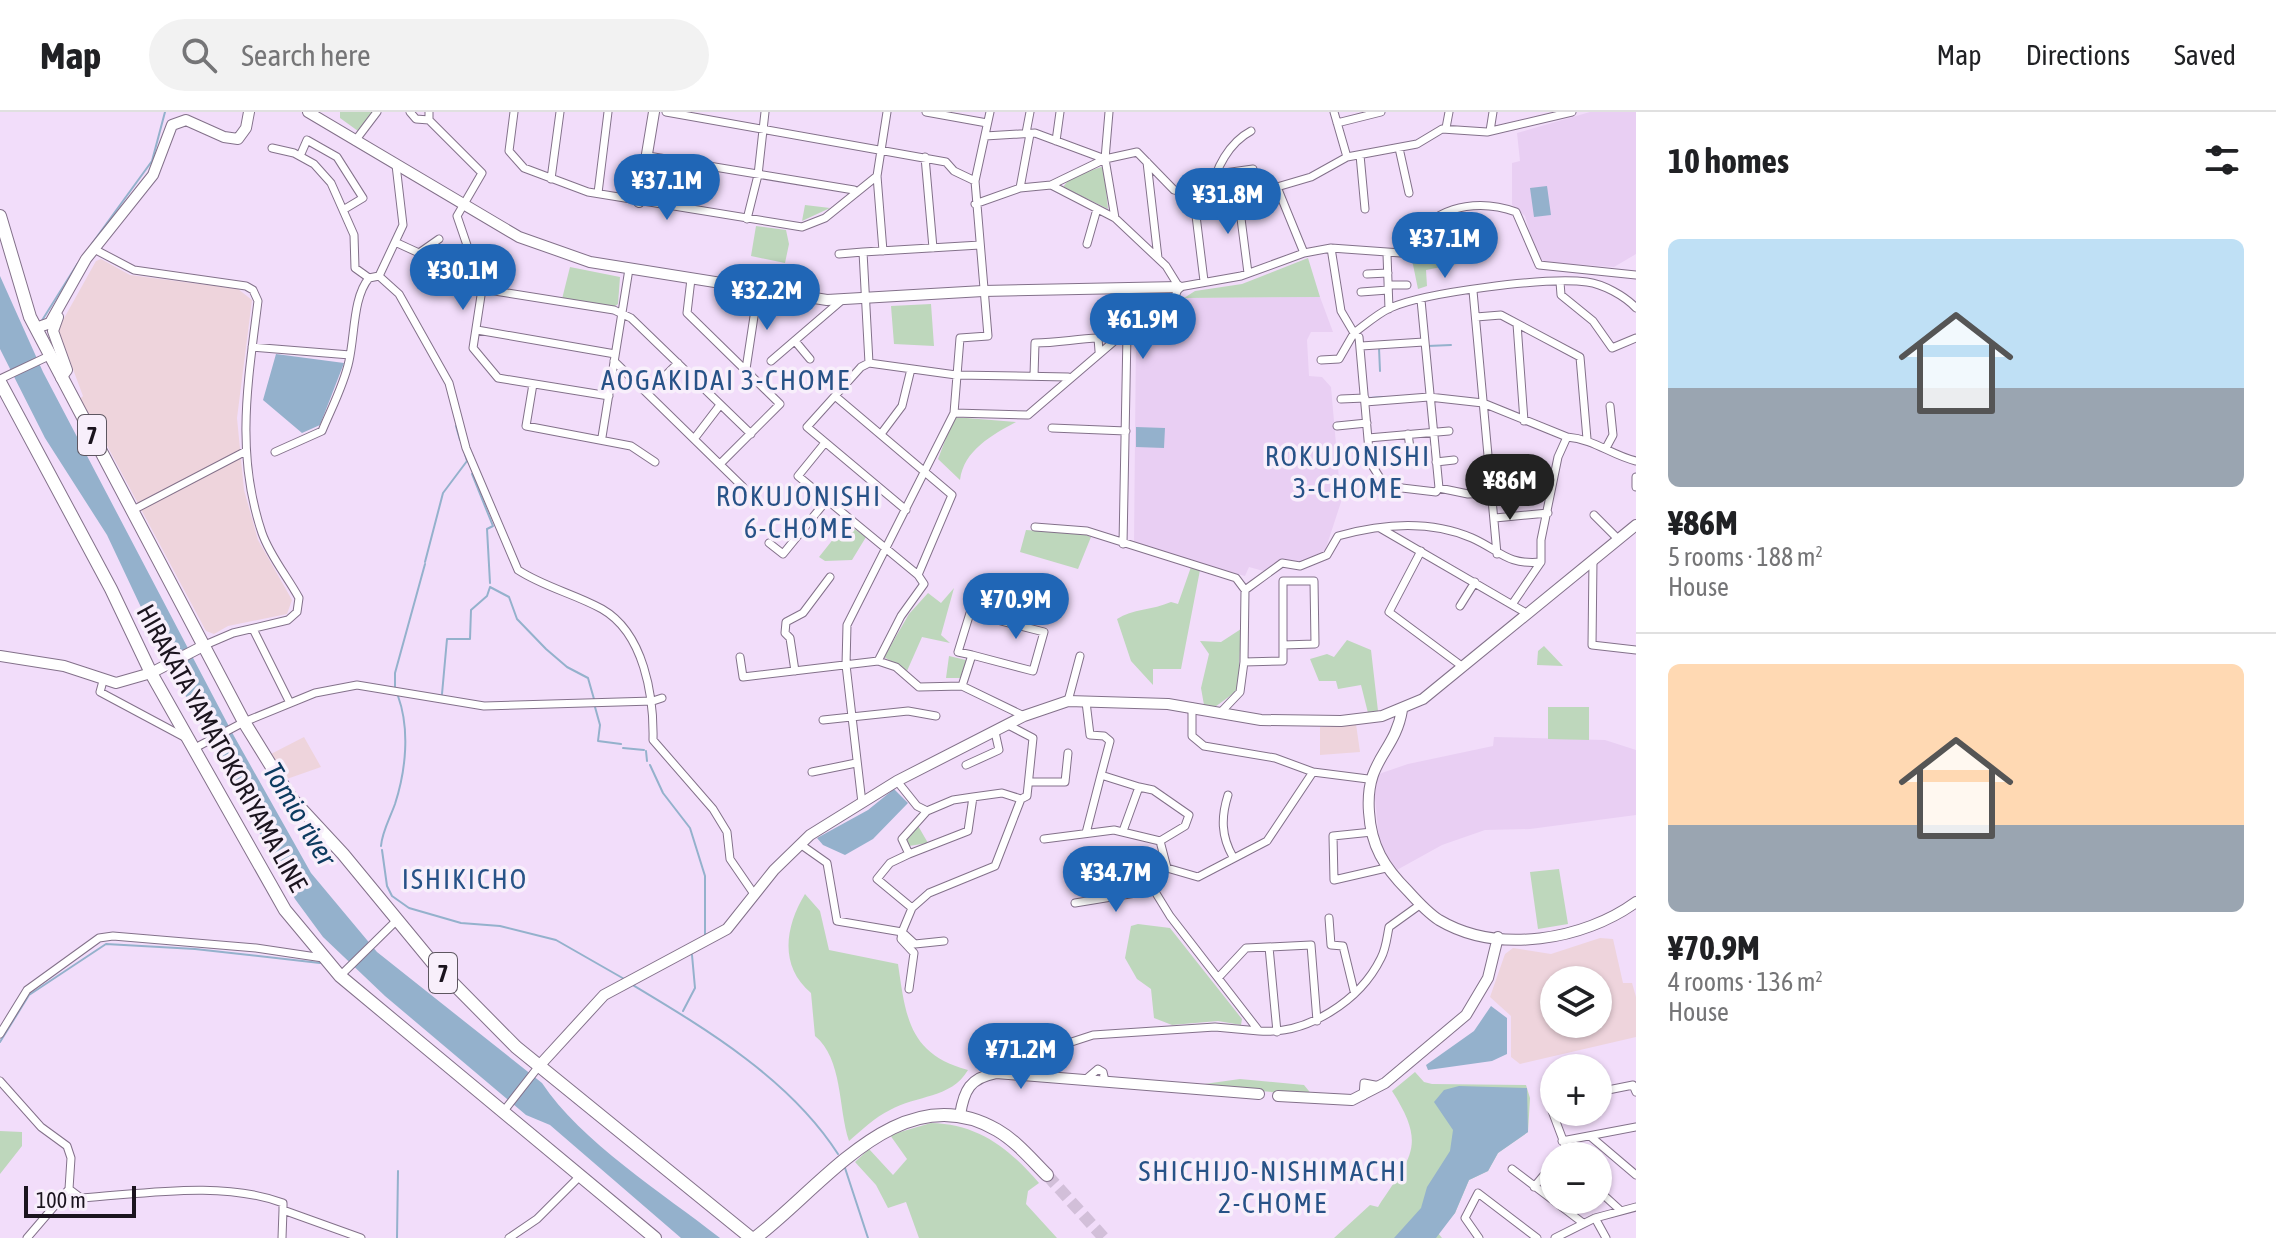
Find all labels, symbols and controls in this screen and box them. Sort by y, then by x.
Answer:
search box [149,19,709,91]
icon: search [177,33,221,77]
text: Map [40,34,101,77]
text: Search here [241,38,371,72]
text: Map [1937,39,1982,71]
text: Directions [2026,39,2130,71]
text: Saved [2174,39,2236,71]
icon: filters [2200,138,2244,182]
text: 10 homes [1668,141,1789,180]
pin: ¥37.1M [602,154,732,222]
text: ¥37.1M [632,165,702,195]
pin: ¥31.8M [1163,168,1293,236]
text: ¥31.8M [1193,179,1263,209]
pin: ¥37.1M [1380,212,1510,280]
text: ¥37.1M [1410,223,1480,253]
pin: ¥30.1M [398,244,528,312]
text: ¥30.1M [428,255,498,285]
pin: ¥32.2M [702,264,832,332]
text: ¥32.2M [732,275,802,305]
icon: home [1884,291,2028,435]
pin: ¥61.9M [1078,293,1208,361]
text: ¥61.9M [1108,304,1178,334]
district label: AOGAKIDAI 3-CHOME [601,364,851,396]
road number: 7 [78,415,106,455]
district label: ROKUJONISHI 3-CHOME [1265,440,1431,504]
pin: ¥86M [1463,454,1557,522]
text: ¥86M [1483,465,1537,495]
district label: ROKUJONISHI 6-CHOME [716,480,882,544]
text: ¥86M [1668,503,1738,542]
text: 5 rooms · 188 m² [1668,542,1823,572]
text: House [1668,572,1729,602]
pin: ¥70.9M [951,573,1081,641]
text: ¥70.9M [981,584,1051,614]
street label: HIRAKATA YAMATOKORIYAMA LINE [130,599,314,897]
icon: home [1884,716,2028,860]
water label: Tomio river [257,757,344,873]
pin: ¥34.7M [1051,846,1181,914]
text: ¥34.7M [1081,857,1151,887]
district label: ISHIKICHO [402,863,528,895]
text: ¥70.9M [1668,928,1760,967]
road number: 7 [429,953,457,993]
map controls [1540,966,1612,1214]
button: layers [1540,966,1612,1038]
text: 4 rooms · 136 m² [1668,967,1823,997]
text: House [1668,997,1729,1027]
pin: ¥71.2M [956,1023,1086,1091]
text: ¥71.2M [986,1034,1056,1064]
button: + [1540,1054,1612,1126]
button: − [1540,1142,1612,1214]
district label: SHICHIJO-NISHIMACHI 2-CHOME [1139,1155,1407,1219]
scale bar [24,1182,136,1218]
text: 100 m [36,1187,86,1213]

